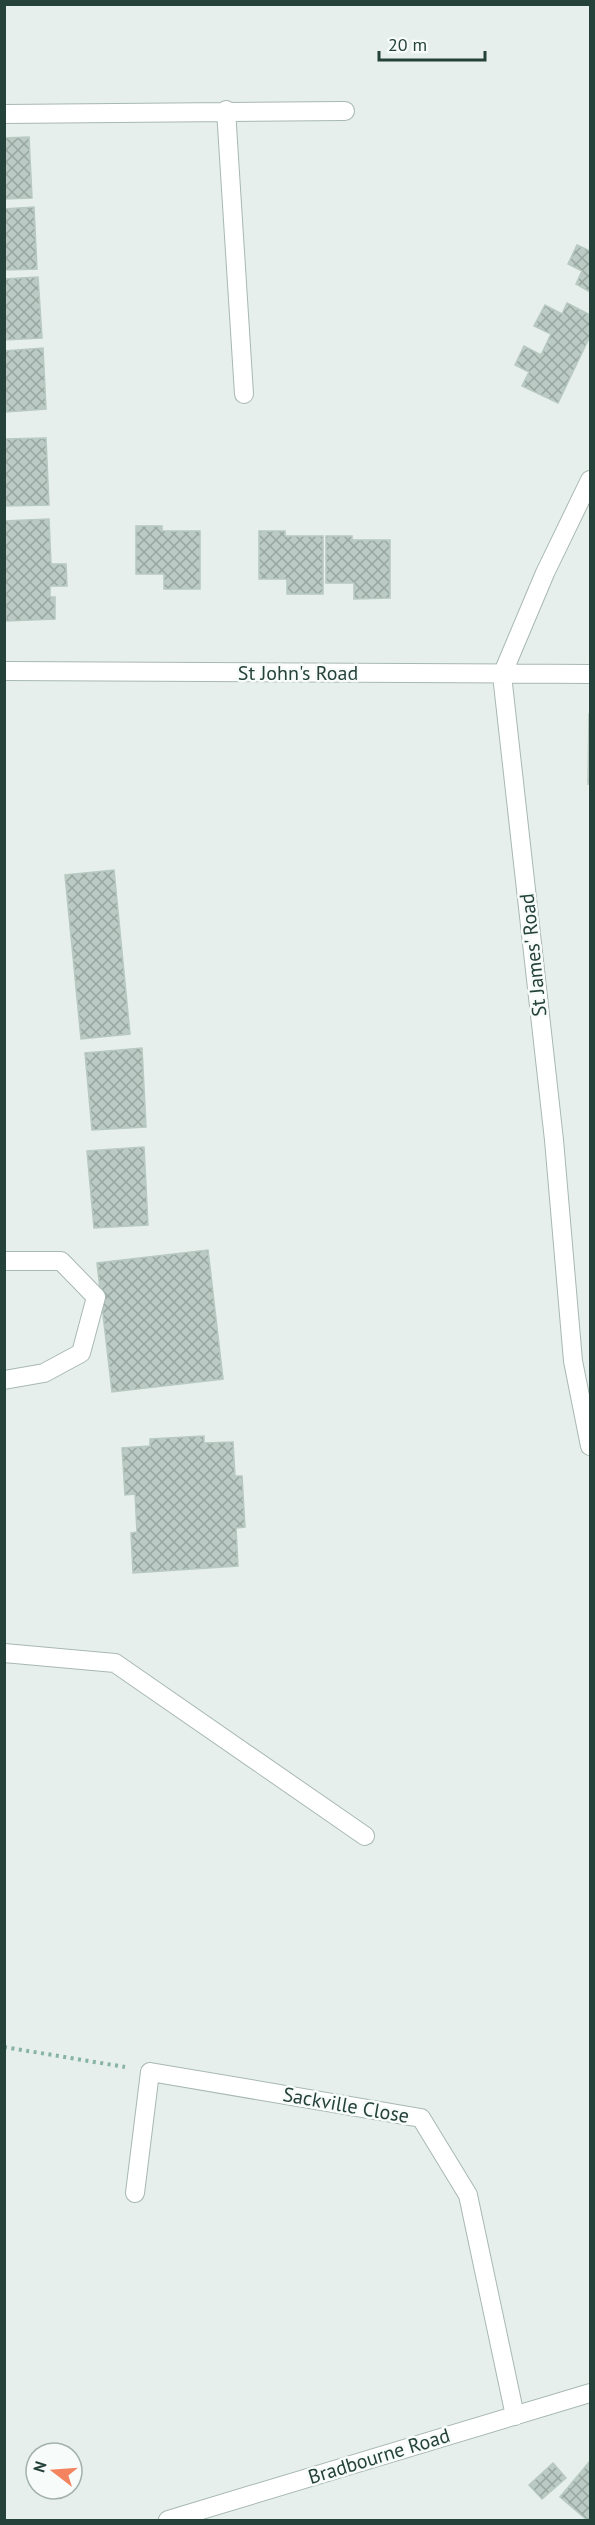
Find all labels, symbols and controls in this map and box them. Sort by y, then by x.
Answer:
scale bar [379,24,486,62]
text: 20 m [388,33,427,56]
street label: St John's Road [238,660,358,686]
street label: St James' Road [514,892,552,1018]
street label: Sackville Close [281,2081,411,2129]
street label: Bradbourne Road [305,2422,453,2490]
north arrow [24,2441,84,2501]
text: N [29,2459,51,2475]

